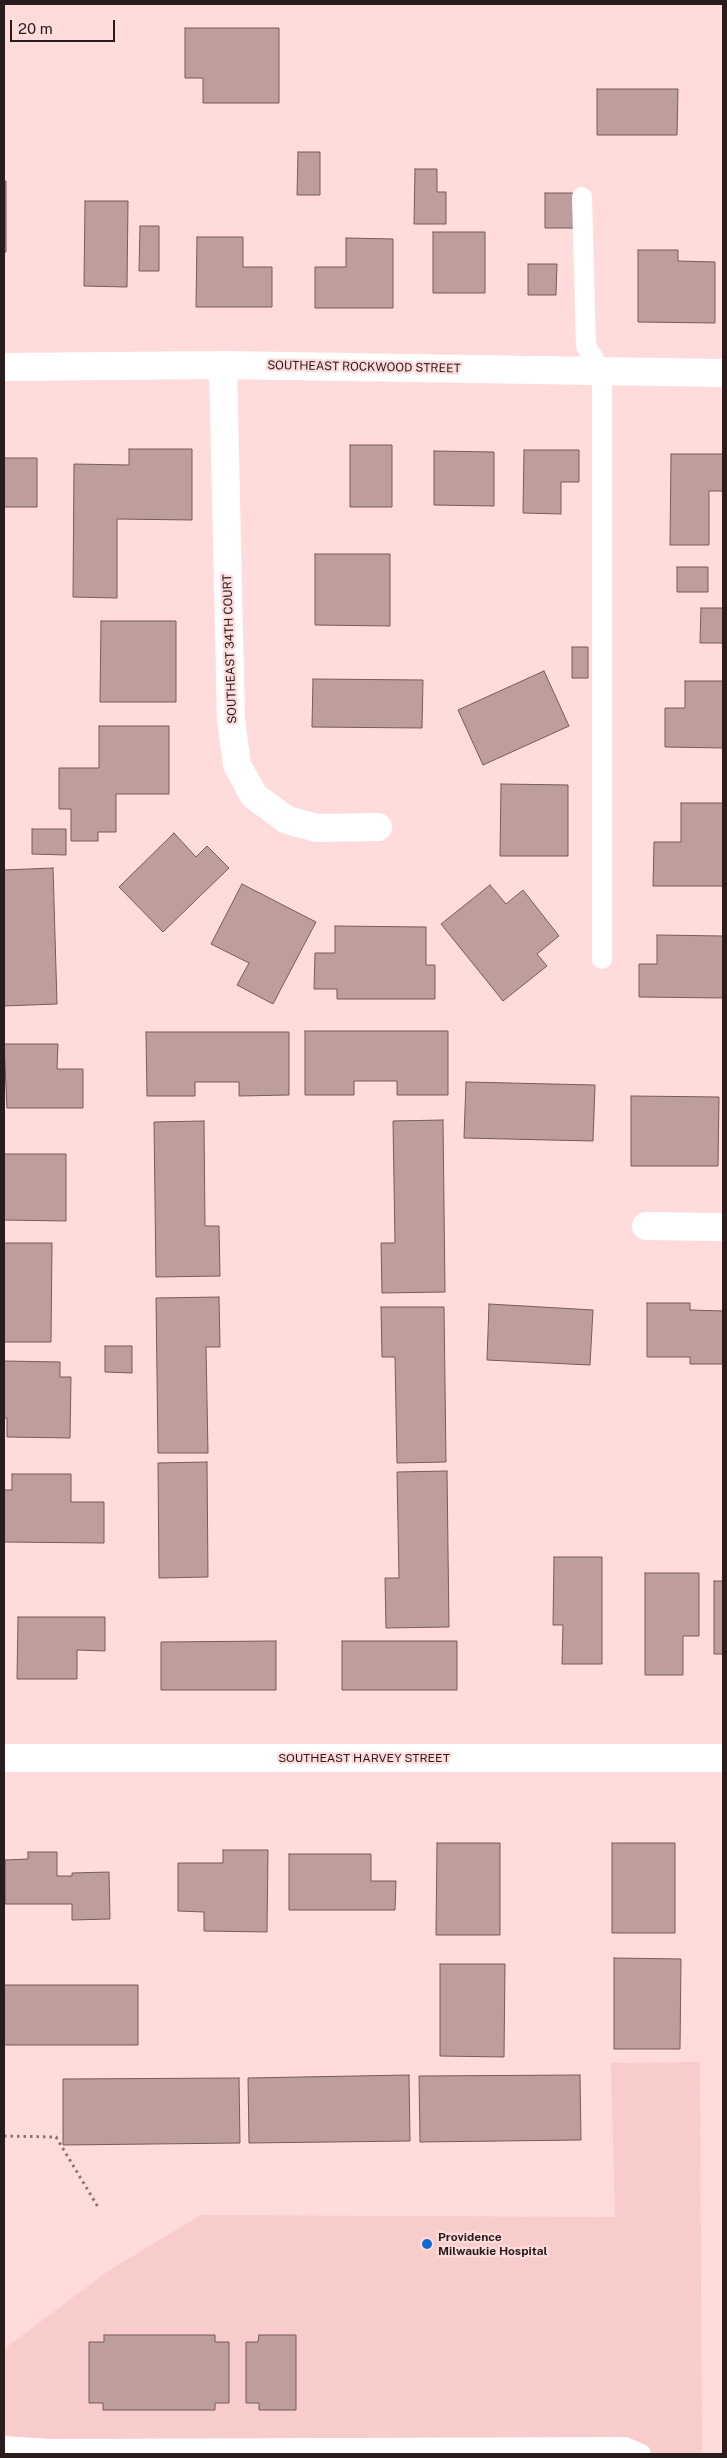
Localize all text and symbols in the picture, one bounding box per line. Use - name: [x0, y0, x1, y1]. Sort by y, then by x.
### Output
- scale bar: [12, 10, 118, 42]
- text: 20 m: [18, 20, 53, 37]
- street label: SOUTHEAST ROCKWOOD STREET: [267, 358, 461, 376]
- street label: SOUTHEAST 34TH COURT: [220, 574, 240, 724]
- street label: SOUTHEAST HARVEY STREET: [278, 1751, 450, 1765]
- place label: Providence Milwaukie Hospital: [438, 2230, 547, 2258]
- marker: Providence Milwaukie Hospital: [420, 2237, 434, 2251]

